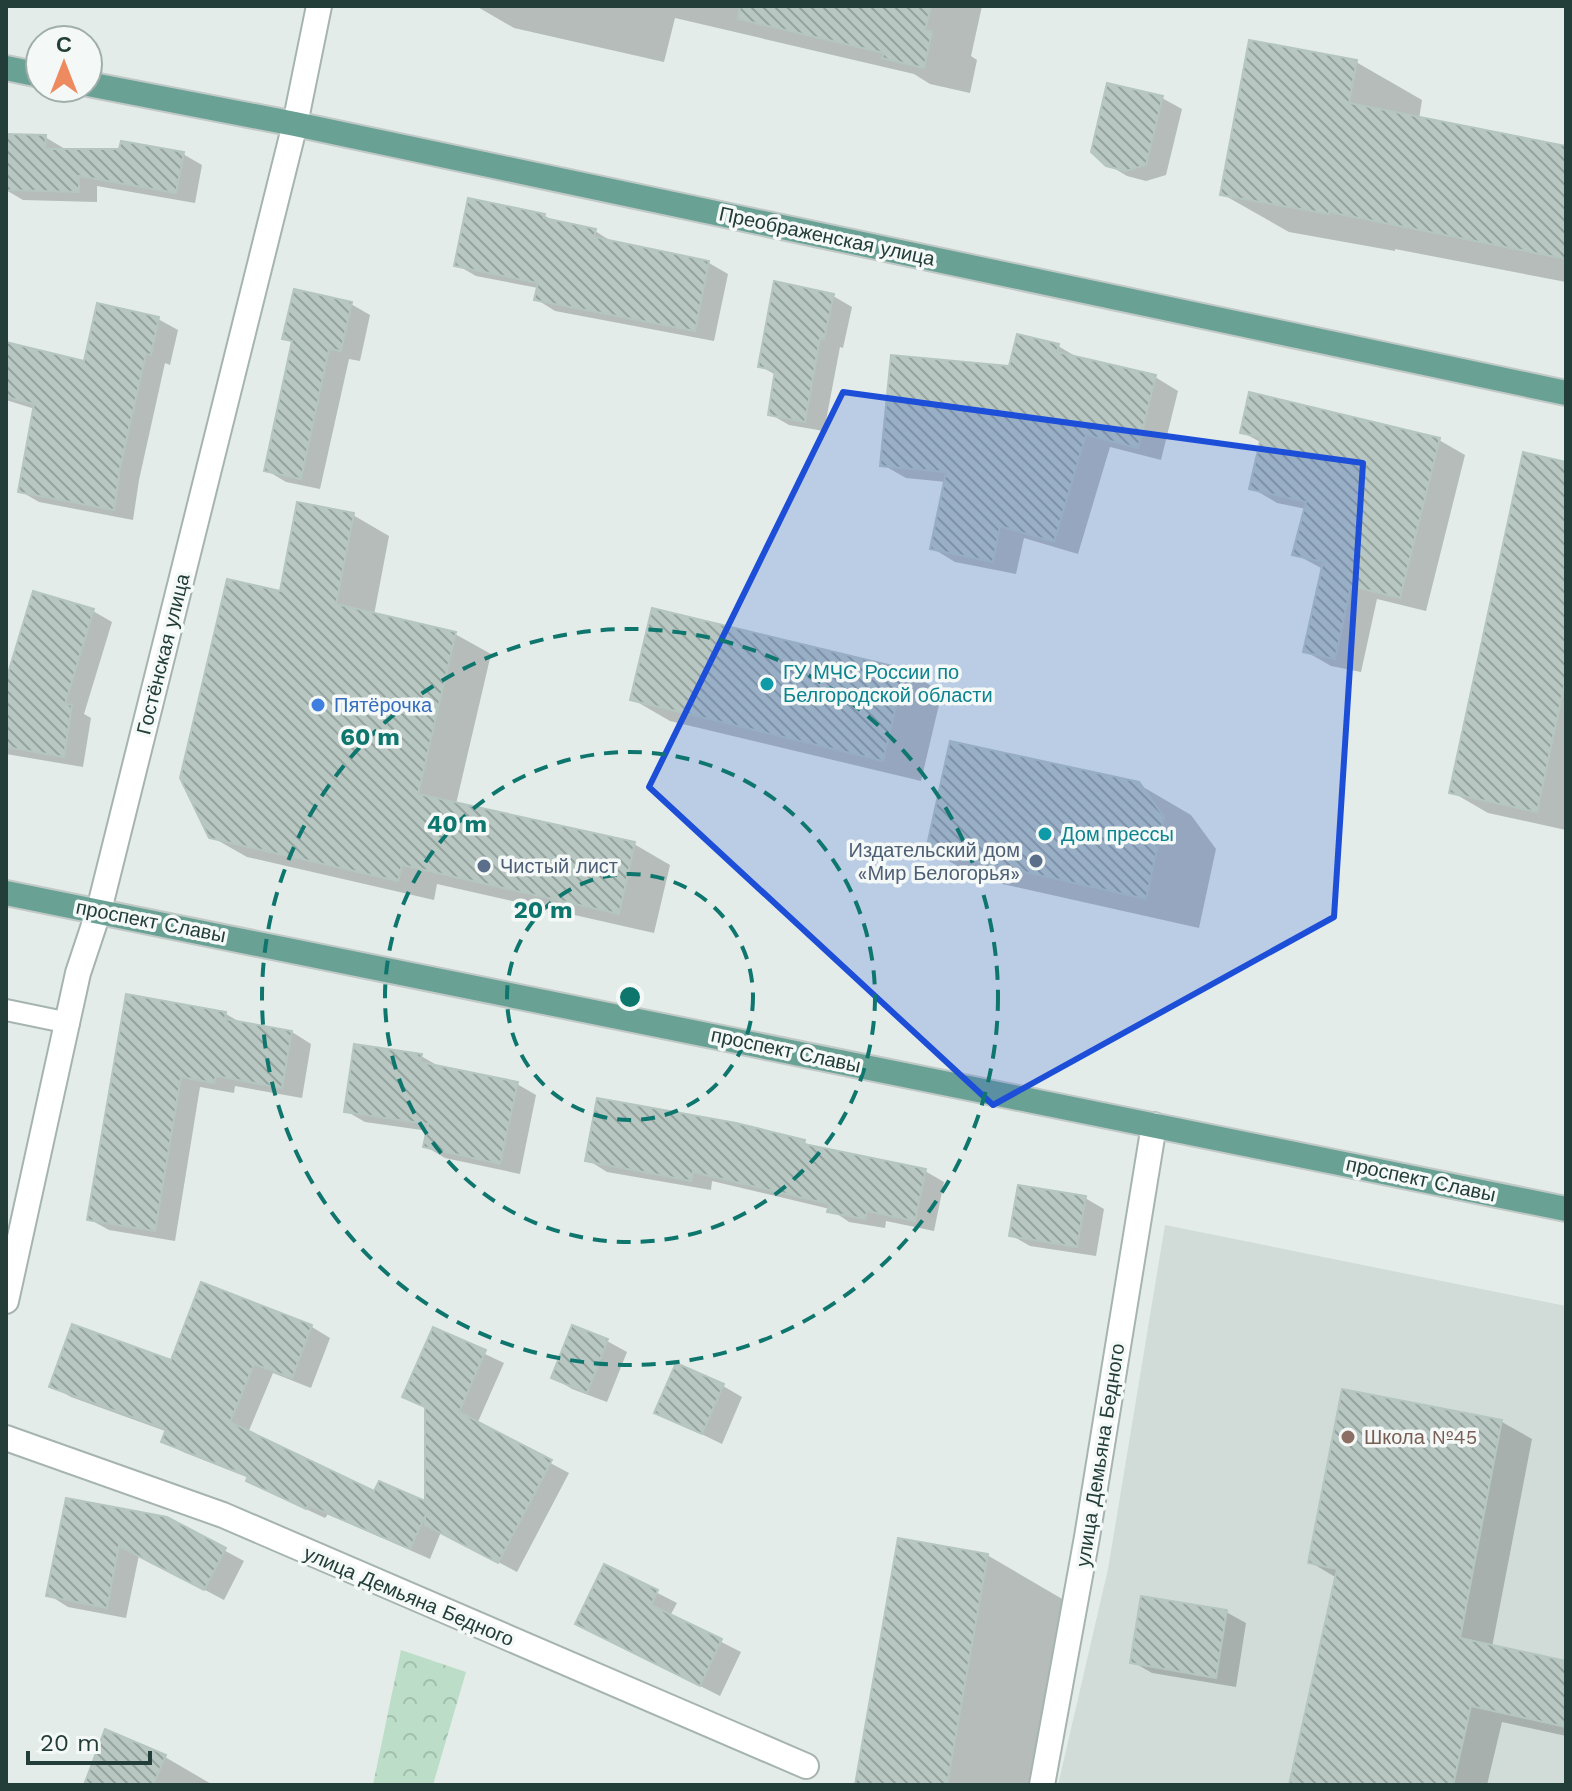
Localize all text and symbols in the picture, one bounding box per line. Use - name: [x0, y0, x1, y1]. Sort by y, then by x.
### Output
- north arrow: [24, 24, 104, 104]
- text: С: [56, 32, 72, 57]
- street label: Преображенская улица: [717, 201, 938, 271]
- street label: Гостёнская улица: [131, 570, 195, 737]
- place label: ГУ МЧС России по Белгородской области: [783, 660, 993, 707]
- marker: ГУ МЧС России по Белгородской области: [758, 675, 776, 693]
- place label: Пятёрочка: [334, 693, 433, 717]
- marker: Пятёрочка: [309, 696, 327, 714]
- text: 60 m: [340, 723, 400, 751]
- text: 40 m: [427, 810, 487, 838]
- place label: Дом прессы: [1061, 822, 1174, 846]
- marker: Дом прессы: [1036, 825, 1054, 843]
- place label: Издательский дом «Мир Белогорья»: [849, 838, 1020, 885]
- marker: Издательский дом «Мир Белогорья»: [1027, 852, 1045, 870]
- place label: Чистый лист: [500, 854, 618, 878]
- marker: Чистый лист: [475, 857, 493, 875]
- street label: проспект Славы: [74, 895, 228, 947]
- text: 20 m: [513, 896, 573, 924]
- centre of rings: [616, 983, 644, 1011]
- street label: проспект Славы: [709, 1022, 863, 1078]
- street label: проспект Славы: [1344, 1151, 1498, 1207]
- street label: улица Демьяна Бедного: [1070, 1341, 1130, 1569]
- place label: Школа №45: [1364, 1425, 1477, 1449]
- marker: Школа №45: [1339, 1428, 1357, 1446]
- street label: улица Демьяна Бедного: [300, 1541, 518, 1651]
- scale bar: [28, 1715, 150, 1765]
- text: 20 m: [40, 1729, 100, 1757]

